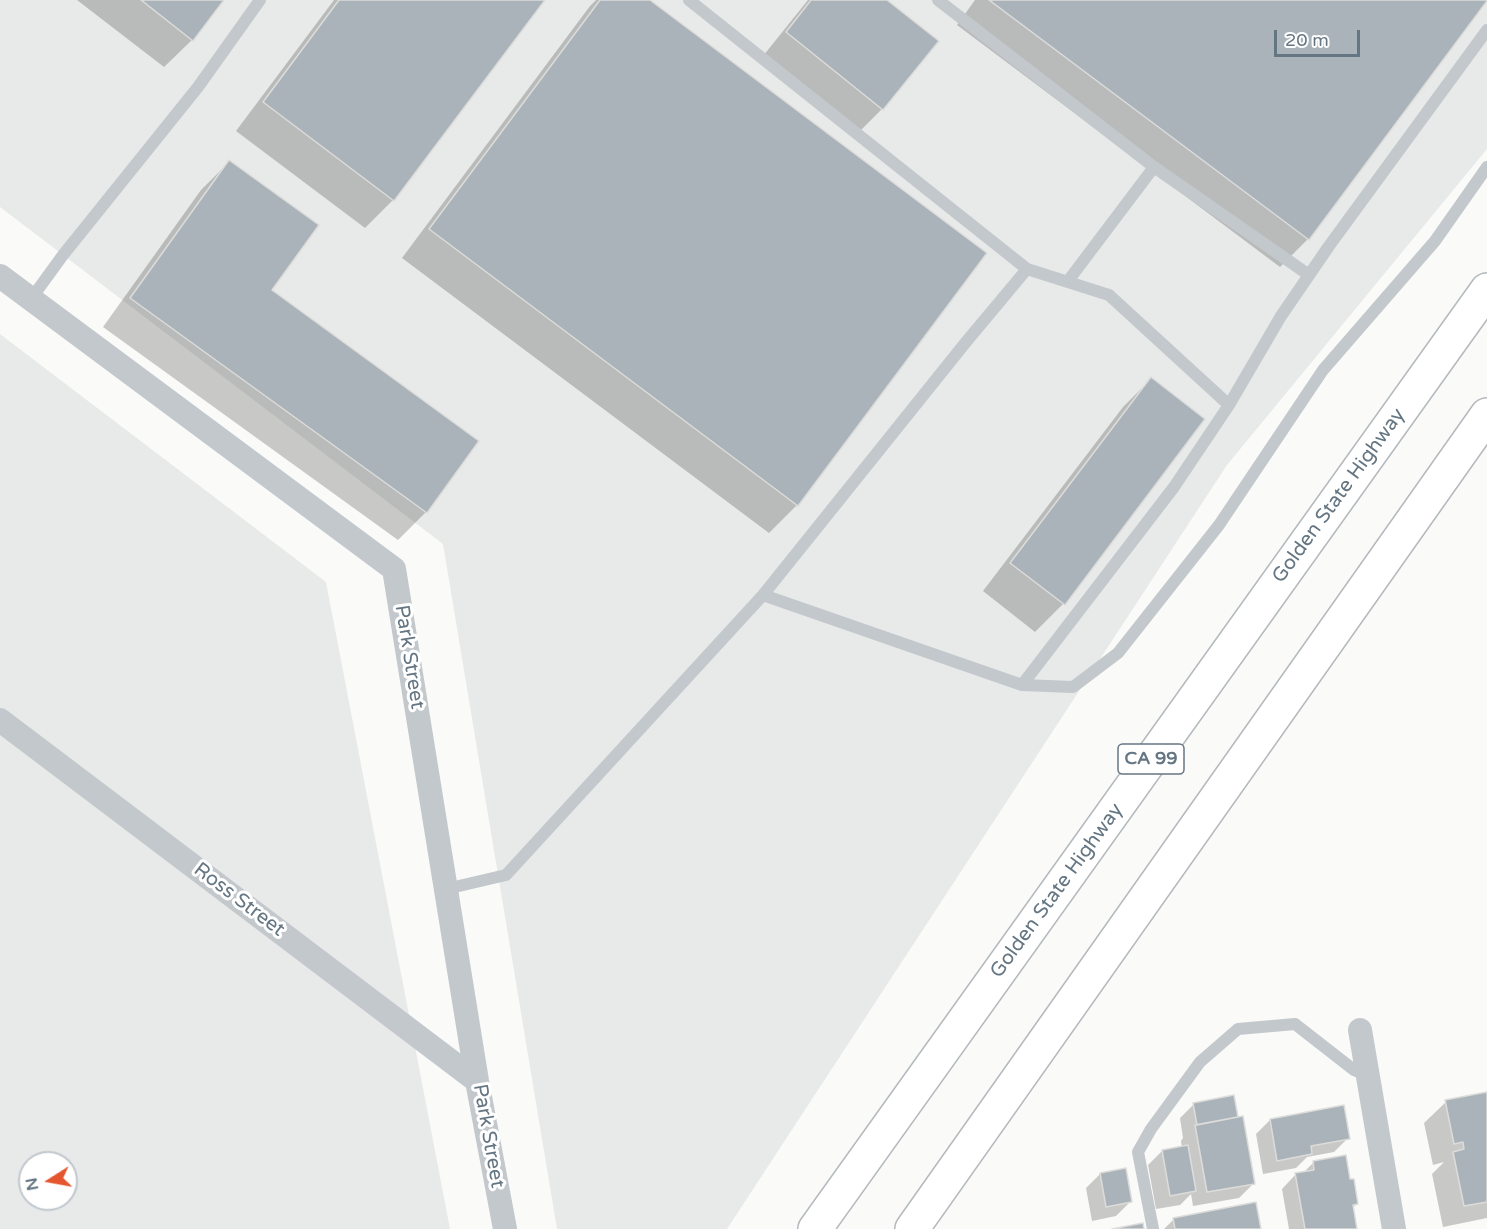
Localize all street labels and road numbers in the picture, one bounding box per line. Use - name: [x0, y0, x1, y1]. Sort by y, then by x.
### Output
- street label: Golden State Highway: [1268, 404, 1410, 588]
- street label: Park Street: [389, 603, 429, 711]
- road number: CA 99: [1118, 744, 1184, 774]
- street label: Golden State Highway: [986, 799, 1128, 983]
- street label: Ross Street: [189, 858, 289, 942]
- street label: Park Street: [467, 1082, 509, 1190]

